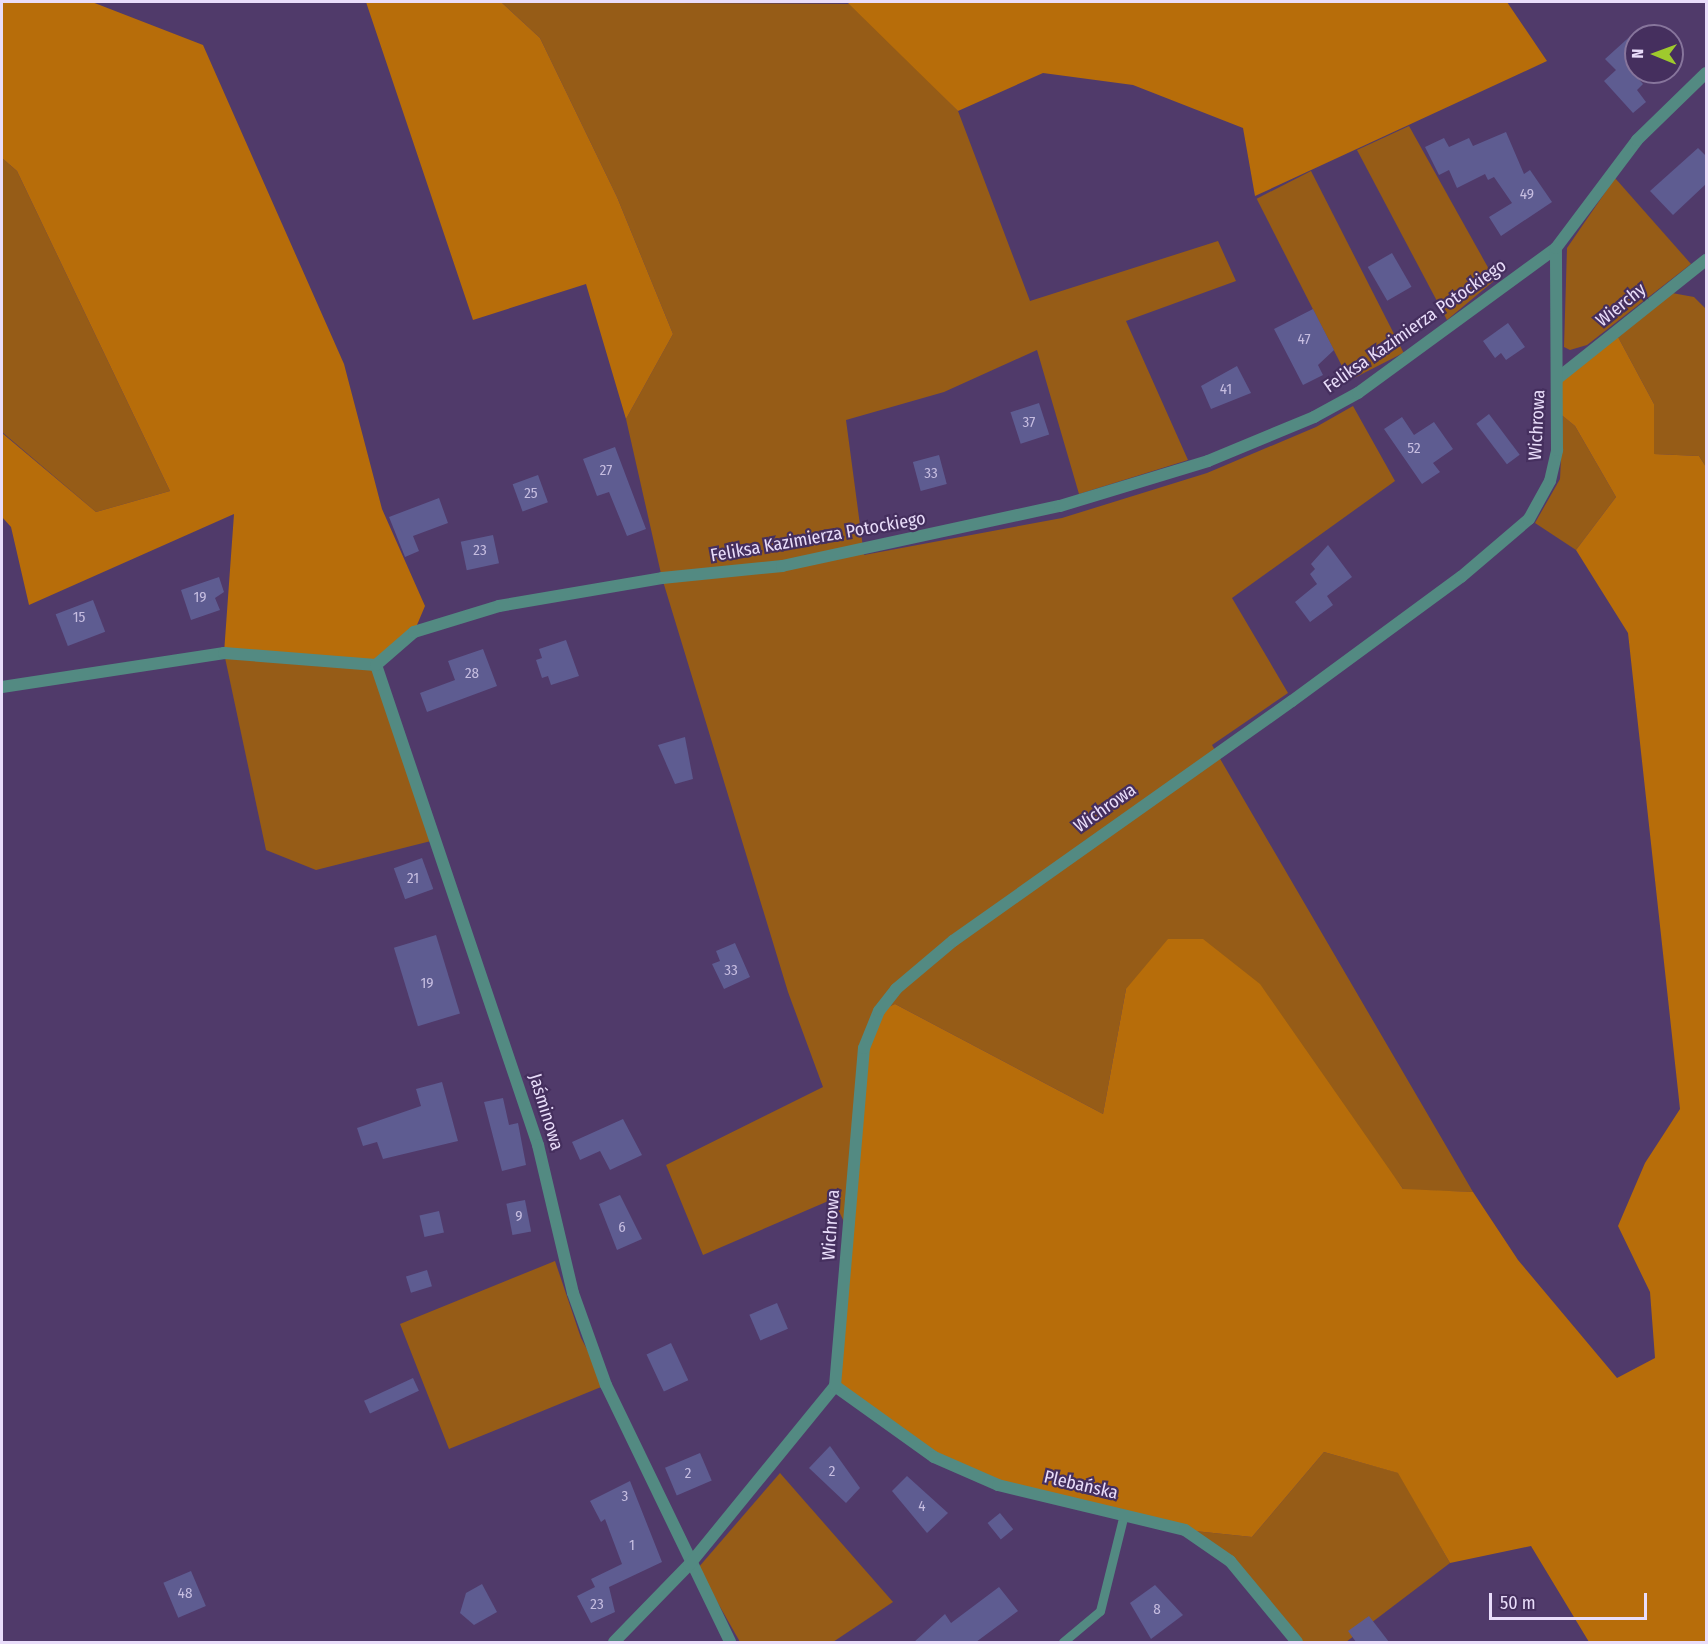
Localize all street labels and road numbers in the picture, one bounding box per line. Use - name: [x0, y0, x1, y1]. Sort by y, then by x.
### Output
- street label: Feliksa Kazimierza Potockiego: [1319, 255, 1511, 397]
- street label: Wierchy: [1592, 278, 1650, 332]
- street label: Wichrowa: [1524, 389, 1550, 461]
- street label: Feliksa Kazimierza Potockiego: [709, 507, 927, 567]
- street label: Wichrowa: [1070, 779, 1140, 837]
- street label: Jaśminowa: [524, 1071, 568, 1153]
- street label: Wichrowa: [818, 1189, 844, 1261]
- street label: Plebańska: [1042, 1466, 1120, 1504]

